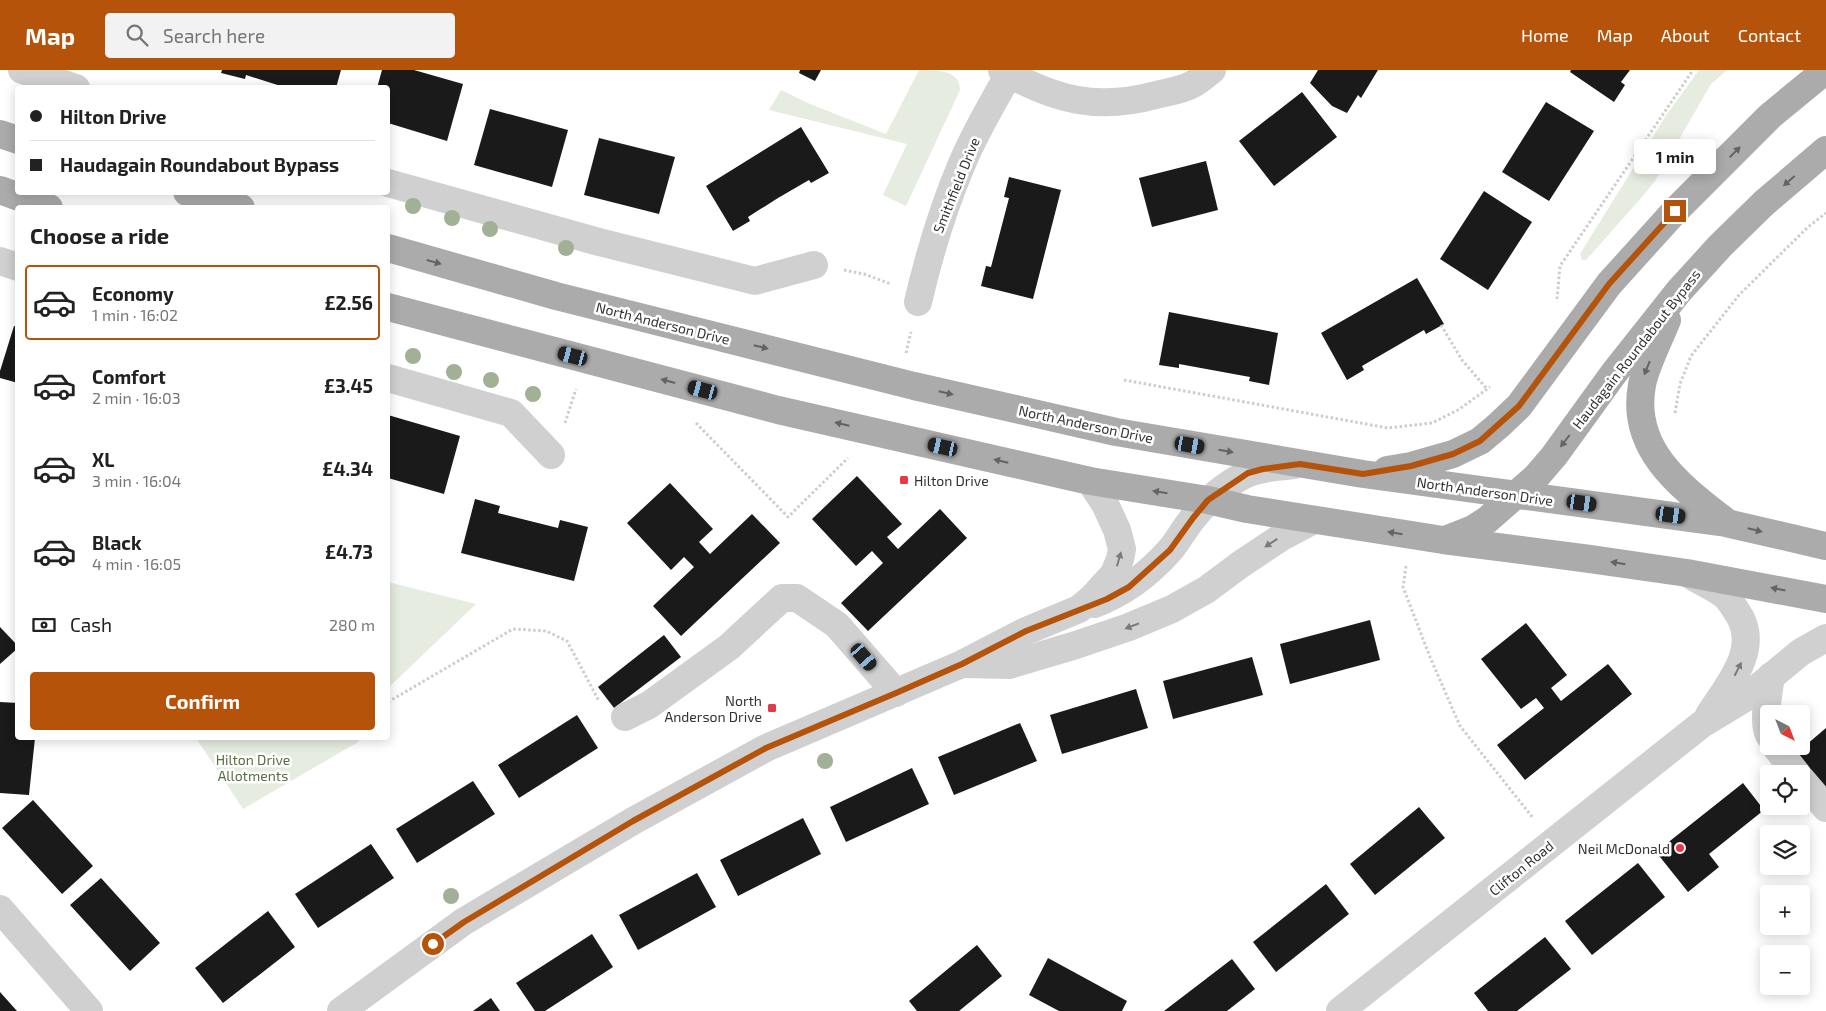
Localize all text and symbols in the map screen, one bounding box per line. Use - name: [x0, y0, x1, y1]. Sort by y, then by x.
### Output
- search box: [105, 13, 455, 58]
- text: Map: [25, 21, 75, 50]
- icon: search: [123, 21, 151, 49]
- text: Search here: [163, 24, 265, 47]
- text: Home: [1521, 24, 1569, 46]
- text: Map: [1597, 24, 1633, 46]
- text: About: [1661, 24, 1710, 46]
- text: Contact: [1738, 24, 1801, 46]
- text: Hilton Drive: [60, 105, 167, 128]
- street label: Smithfield Drive: [929, 135, 983, 235]
- callout: 1 min: [1634, 138, 1716, 174]
- one-way arrow: [1729, 146, 1741, 158]
- text: 1 min: [1656, 147, 1694, 166]
- text: Haudagain Roundabout Bypass: [60, 153, 339, 176]
- one-way arrow: [1782, 176, 1795, 187]
- route end: [1664, 200, 1686, 222]
- text: Choose a ride: [30, 222, 169, 248]
- one-way arrow: [427, 258, 442, 266]
- street label: Haudagain Roundabout Bypass: [1568, 266, 1704, 432]
- icon: car: [32, 280, 77, 325]
- text: Economy: [92, 282, 174, 305]
- text: £2.56: [324, 291, 373, 314]
- street label: North Anderson Drive: [594, 298, 732, 348]
- text: 1 min · 16:02: [92, 305, 178, 324]
- one-way arrow: [753, 343, 768, 351]
- car: [556, 345, 589, 367]
- one-way arrow: [1643, 361, 1651, 376]
- icon: car: [32, 363, 77, 408]
- text: Comfort: [92, 365, 166, 388]
- text: £3.45: [324, 374, 373, 397]
- one-way arrow: [660, 377, 675, 385]
- car: [686, 379, 719, 401]
- text: 2 min · 16:03: [92, 388, 181, 407]
- one-way arrow: [939, 389, 954, 397]
- street label: North Anderson Drive: [1017, 401, 1155, 447]
- one-way arrow: [835, 420, 850, 428]
- one-way arrow: [1560, 434, 1570, 448]
- car: [1173, 435, 1206, 455]
- car: [926, 436, 959, 458]
- icon: car: [32, 446, 77, 491]
- one-way arrow: [1218, 447, 1234, 455]
- text: XL: [92, 448, 114, 471]
- text: £4.34: [322, 457, 373, 480]
- one-way arrow: [993, 457, 1008, 465]
- text: 3 min · 16:04: [92, 471, 181, 490]
- place label: Hilton Drive: [914, 472, 989, 489]
- street label: North Anderson Drive: [1416, 473, 1554, 509]
- marker: Hilton Drive: [898, 474, 910, 486]
- one-way arrow: [1152, 488, 1168, 496]
- car: [1566, 493, 1597, 513]
- car: [1655, 505, 1686, 525]
- one-way arrow: [1748, 526, 1763, 534]
- one-way arrow: [1387, 528, 1403, 536]
- icon: car: [32, 529, 77, 574]
- text: Black: [92, 531, 142, 554]
- one-way arrow: [1265, 538, 1278, 548]
- text: £4.73: [325, 540, 373, 563]
- one-way arrow: [1116, 551, 1124, 566]
- text: 4 min · 16:05: [92, 554, 181, 573]
- one-way arrow: [1610, 558, 1626, 566]
- one-way arrow: [1771, 585, 1786, 593]
- icon: cash: [30, 611, 58, 639]
- text: Cash: [70, 613, 112, 636]
- text: 280 m: [329, 615, 375, 634]
- one-way arrow: [1125, 622, 1139, 630]
- car: [848, 641, 879, 673]
- one-way arrow: [1734, 661, 1742, 676]
- button: Confirm: [30, 672, 375, 730]
- place label: North Anderson Drive: [664, 692, 762, 725]
- marker: North Anderson Drive: [766, 702, 778, 714]
- north arrow: [1760, 705, 1810, 755]
- map controls: [1760, 705, 1810, 995]
- park label: Hilton Drive Allotments: [216, 751, 290, 784]
- button: locate: [1760, 765, 1810, 815]
- button: layers: [1760, 825, 1810, 875]
- street label: Clifton Road: [1485, 837, 1557, 899]
- place label: Neil McDonald: [1578, 840, 1670, 857]
- marker: Neil McDonald: [1674, 842, 1686, 854]
- button: +: [1760, 885, 1810, 935]
- route start: [422, 933, 444, 955]
- button: −: [1760, 945, 1810, 995]

